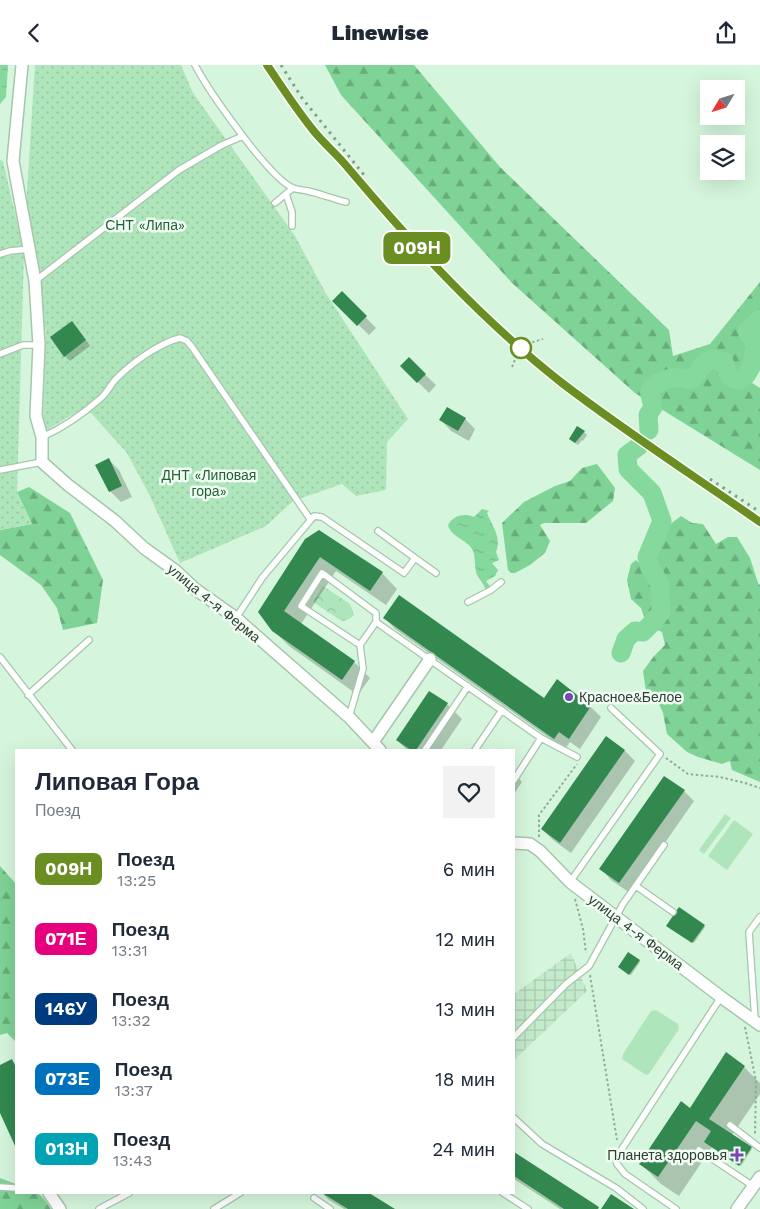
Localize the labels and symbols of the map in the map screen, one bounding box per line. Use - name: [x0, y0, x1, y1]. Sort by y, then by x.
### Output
- north arrow: [700, 80, 745, 125]
- park label: СНТ «Липа»: [105, 217, 185, 233]
- line badge: 009Н: [382, 232, 452, 264]
- unlabelled marker: [510, 337, 532, 359]
- park label: ДНТ «Липовая гора»: [162, 467, 256, 499]
- street label: улица 4-я Ферма: [164, 561, 264, 646]
- place label: Красное&Белое: [579, 689, 682, 705]
- marker: Красное&Белое: [563, 691, 575, 703]
- street label: улица 4-я Ферма: [585, 891, 687, 973]
- place label: Планета здоровья: [607, 1147, 727, 1163]
- marker: Планета здоровья: [731, 1149, 743, 1161]

